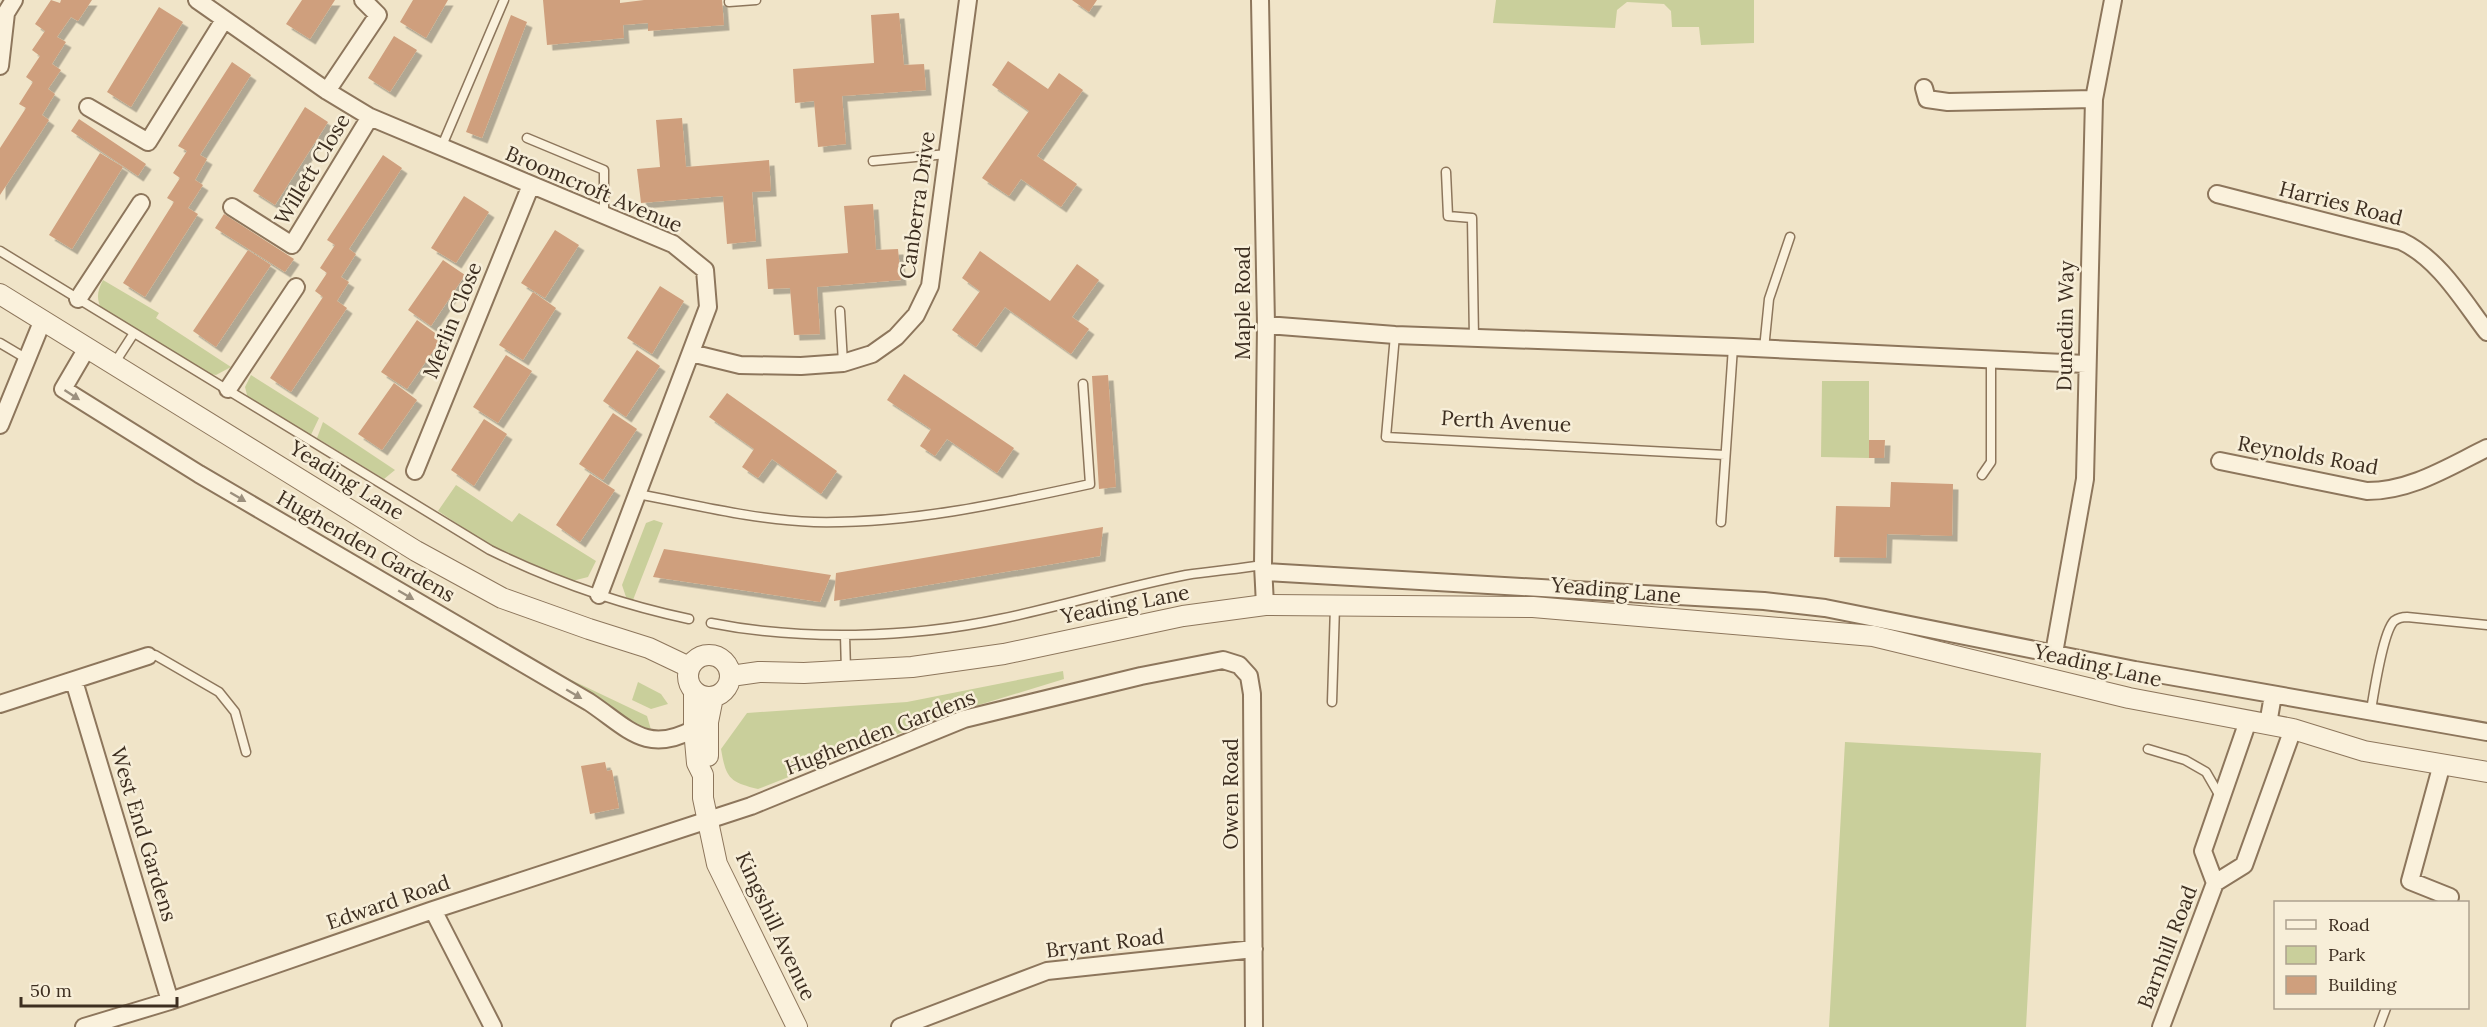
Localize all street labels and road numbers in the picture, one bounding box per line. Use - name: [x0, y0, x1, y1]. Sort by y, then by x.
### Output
- street label: Willett Close: [268, 109, 356, 229]
- street label: Canberra Drive: [893, 129, 941, 281]
- street label: Broomcroft Avenue: [501, 139, 687, 239]
- street label: Harries Road: [2276, 175, 2406, 231]
- street label: Maple Road: [1229, 246, 1256, 360]
- street label: Merlin Close: [416, 258, 488, 382]
- street label: Dunedin Way: [2050, 260, 2080, 392]
- street label: Perth Avenue: [1440, 404, 1572, 438]
- street label: Reynolds Road: [2235, 429, 2381, 481]
- street label: Yeading Lane: [284, 433, 409, 526]
- street label: Hughenden Gardens: [272, 484, 460, 608]
- street label: Yeading Lane: [1549, 571, 1682, 609]
- street label: Yeading Lane: [1057, 578, 1192, 630]
- street label: Yeading Lane: [2030, 637, 2165, 693]
- street label: Hughenden Gardens: [781, 683, 979, 781]
- street label: Owen Road: [1217, 738, 1244, 850]
- street label: West End Gardens: [105, 744, 183, 924]
- street label: Kingshill Avenue: [730, 847, 822, 1005]
- street label: Edward Road: [323, 868, 453, 936]
- street label: Barnhill Road: [2131, 882, 2203, 1012]
- street label: Bryant Road: [1044, 922, 1166, 964]

